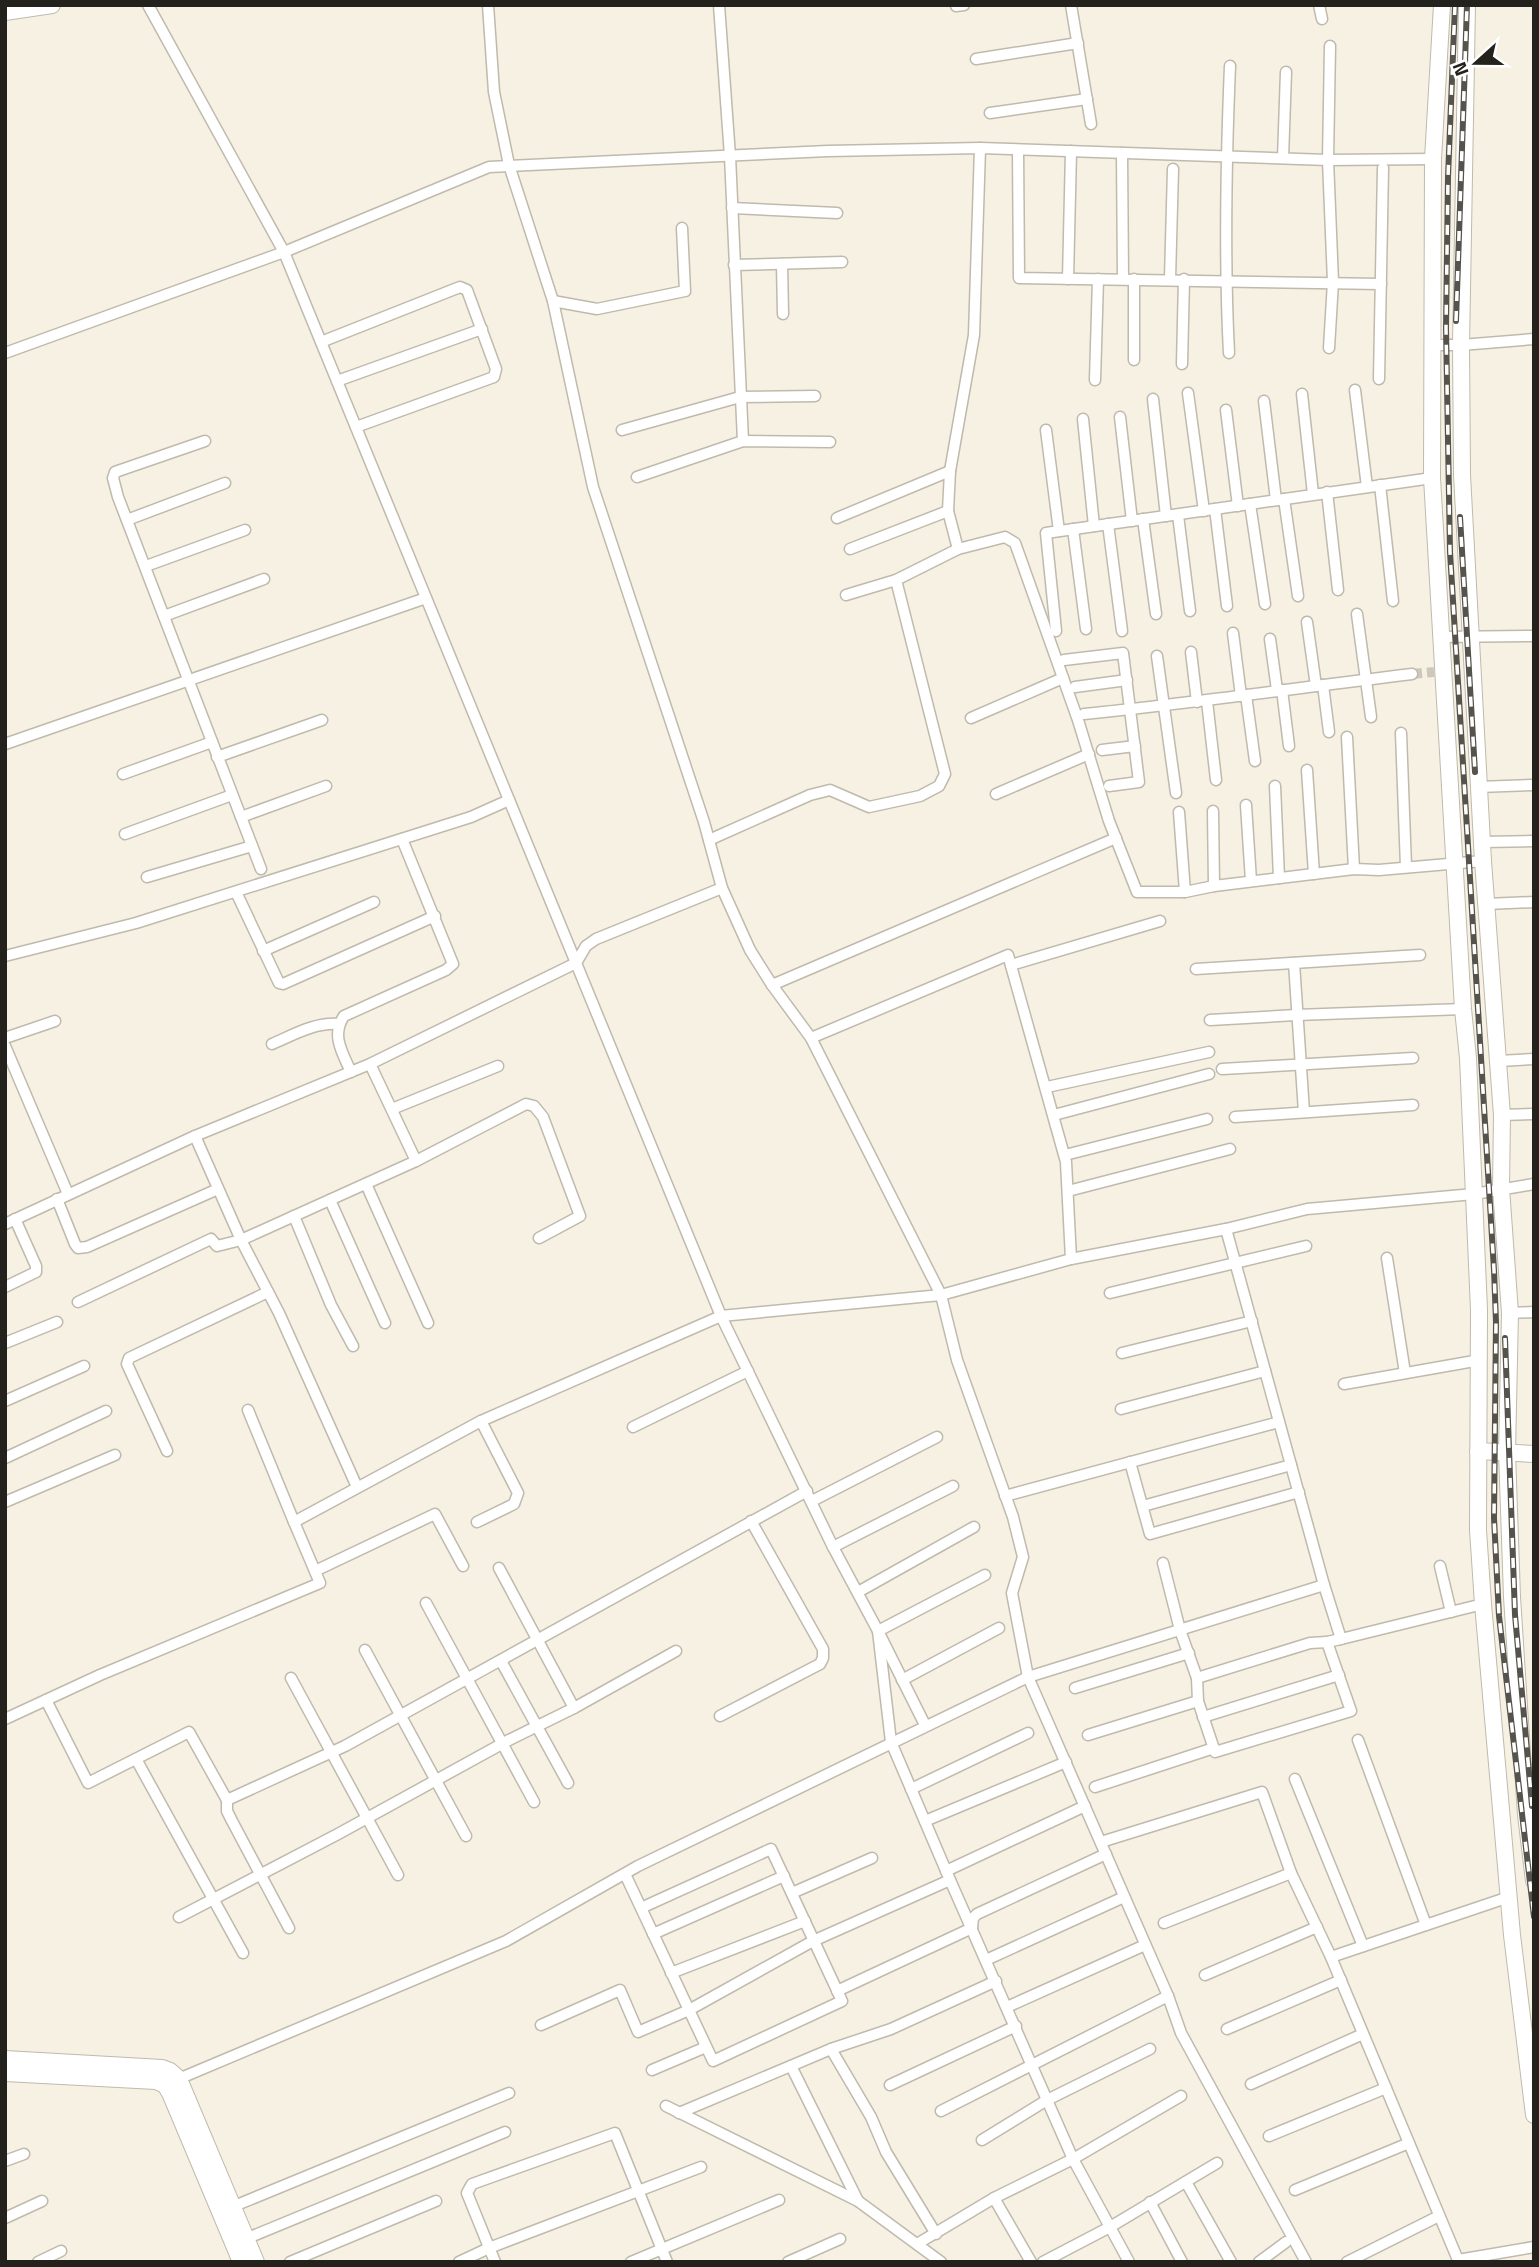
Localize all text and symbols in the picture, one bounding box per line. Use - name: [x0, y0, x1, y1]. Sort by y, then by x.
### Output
- north arrow: [1441, 28, 1511, 98]
- text: N: [1444, 58, 1476, 81]

